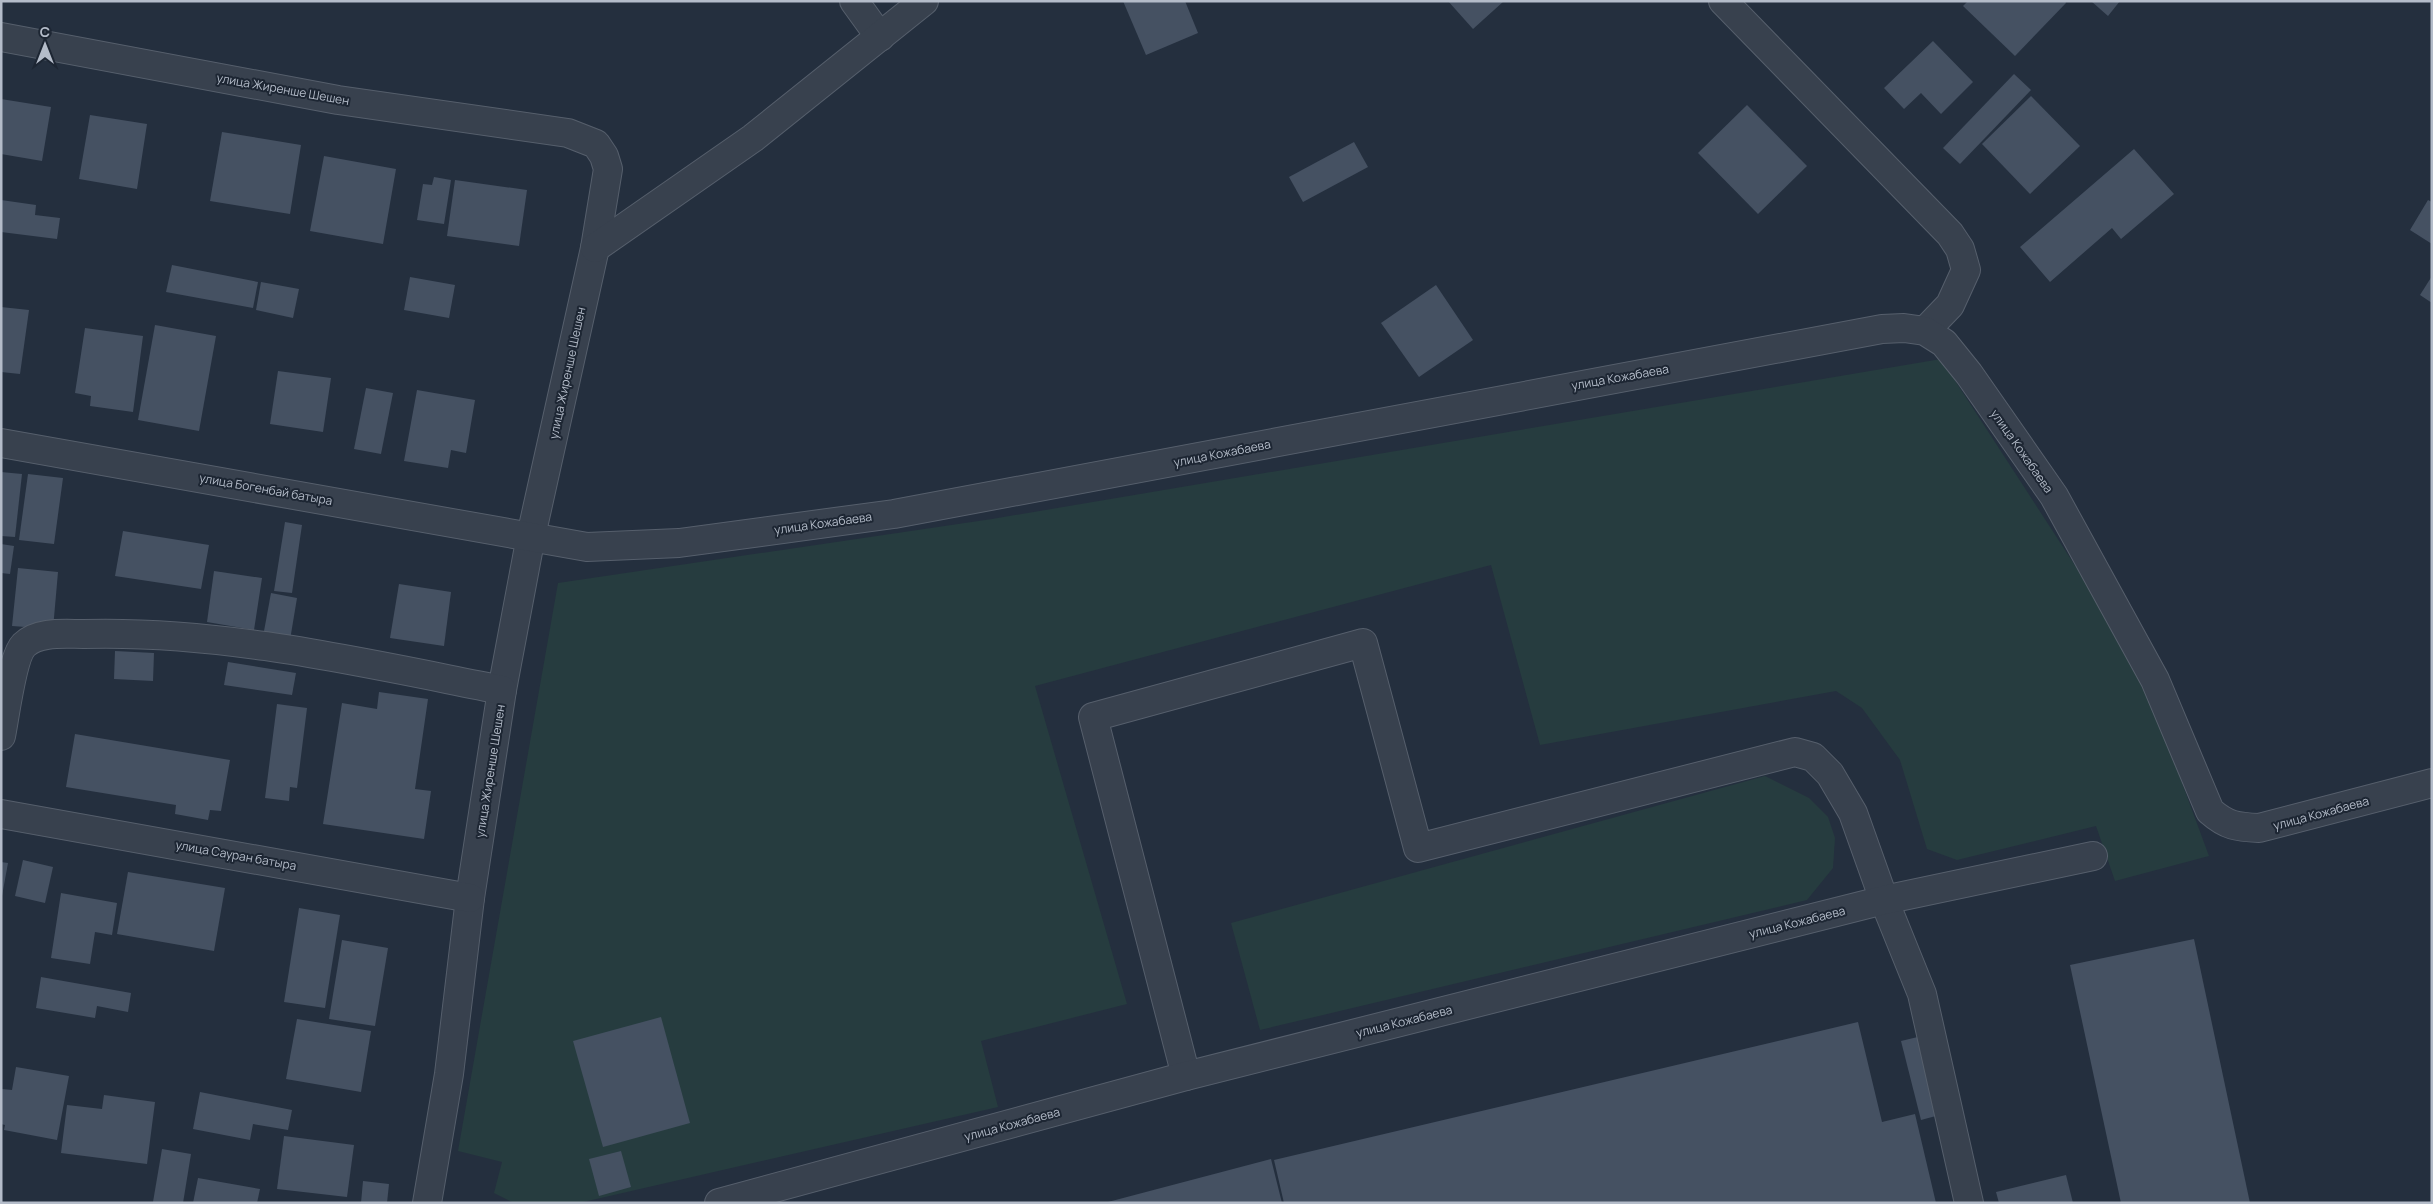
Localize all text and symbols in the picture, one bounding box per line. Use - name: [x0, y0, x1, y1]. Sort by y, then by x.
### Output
- north arrow: [20, 20, 70, 70]
- text: С: [40, 22, 50, 41]
- street label: улица Жиренше Шешен: [215, 69, 351, 109]
- street label: улица Жиренше Шешен: [545, 305, 589, 441]
- street label: улица Кожабаева: [1570, 360, 1670, 394]
- street label: улица Кожабаева: [1987, 406, 2057, 496]
- street label: улица Кожабаева: [1172, 435, 1272, 471]
- street label: улица Богенбай батыра: [198, 469, 334, 509]
- street label: улица Кожабаева: [773, 508, 873, 538]
- street label: улица Жиренше Шешен: [471, 703, 509, 839]
- street label: улица Кожабаева: [2271, 792, 2371, 834]
- street label: улица Сауран батыра: [174, 836, 298, 874]
- street label: улица Кожабаева: [1747, 902, 1847, 942]
- street label: улица Кожабаева: [1354, 1001, 1454, 1041]
- street label: улица Кожабаева: [962, 1103, 1062, 1145]

